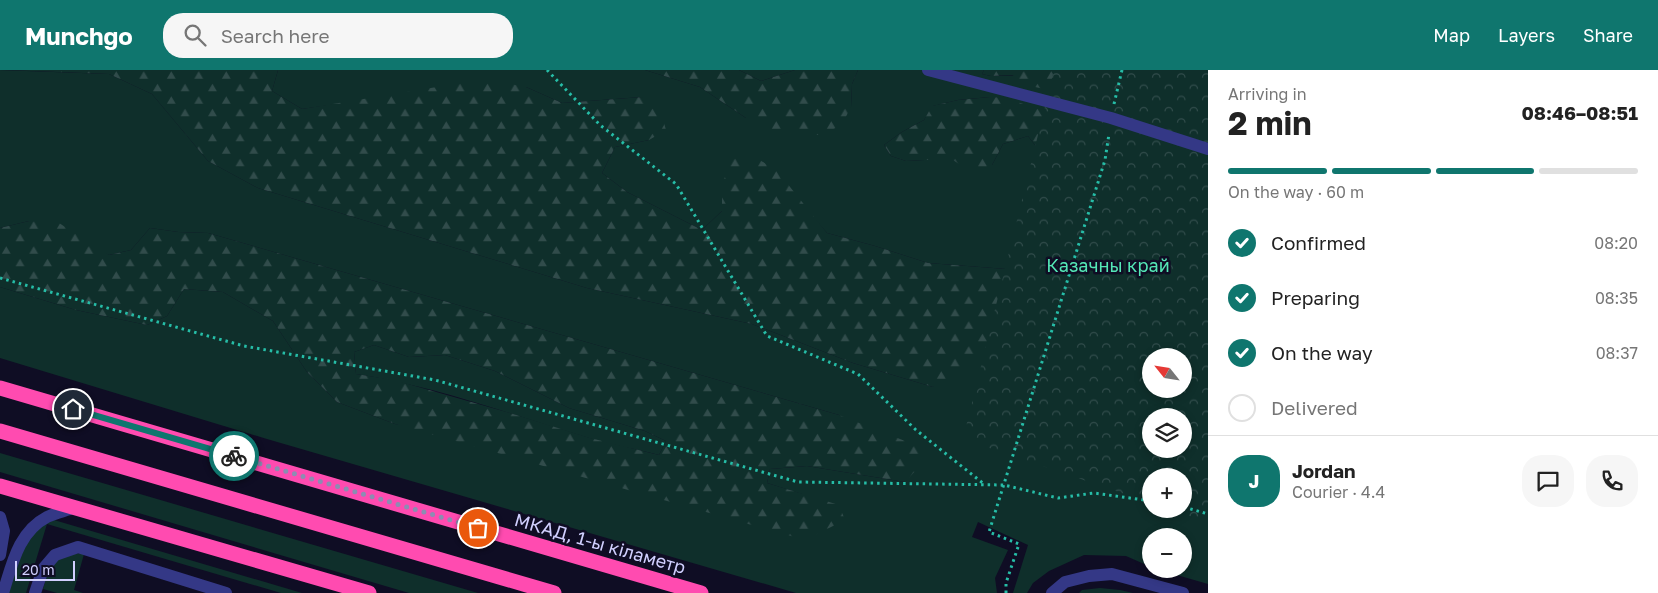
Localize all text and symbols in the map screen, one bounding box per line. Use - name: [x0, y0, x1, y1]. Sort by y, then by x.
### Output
- search box: [163, 13, 513, 58]
- text: Munchgo: [25, 21, 133, 50]
- icon: search: [181, 21, 209, 49]
- text: Search here: [221, 24, 330, 47]
- text: Map: [1433, 24, 1470, 46]
- text: Layers: [1498, 24, 1555, 46]
- text: Share: [1583, 24, 1633, 46]
- text: Arriving in: [1228, 84, 1307, 104]
- text: 08:46–08:51: [1521, 101, 1638, 124]
- text: 2 min: [1228, 104, 1312, 142]
- text: On the way · 60 m: [1228, 182, 1364, 202]
- icon: check: [1228, 229, 1256, 257]
- text: Confirmed: [1271, 231, 1366, 254]
- text: 08:20: [1594, 233, 1638, 253]
- park label: Казачны край: [1046, 254, 1170, 276]
- icon: check: [1228, 284, 1256, 312]
- text: Preparing: [1271, 286, 1360, 309]
- text: 08:35: [1595, 288, 1638, 308]
- icon: check: [1228, 339, 1256, 367]
- text: On the way: [1271, 341, 1373, 364]
- text: 08:37: [1596, 343, 1638, 363]
- north arrow: [1142, 348, 1192, 398]
- map controls: [1142, 348, 1192, 578]
- pin: [52, 388, 94, 430]
- icon: home: [59, 395, 87, 423]
- text: Delivered: [1271, 396, 1358, 419]
- button: layers: [1142, 408, 1192, 458]
- courier: [209, 431, 259, 481]
- icon: bike: [220, 442, 248, 470]
- button: chat: [1522, 455, 1574, 507]
- button: phone: [1586, 455, 1638, 507]
- text: Jordan: [1292, 459, 1356, 482]
- button: +: [1142, 468, 1192, 518]
- text: J: [1249, 469, 1259, 492]
- text: Courier · 4.4: [1292, 482, 1385, 502]
- pin: [457, 507, 499, 549]
- street label: МКАД, 1-ы кіламетр: [512, 508, 688, 578]
- icon: bag: [464, 514, 492, 542]
- button: −: [1142, 528, 1192, 578]
- scale bar: [15, 558, 75, 581]
- text: 20 m: [22, 561, 55, 578]

